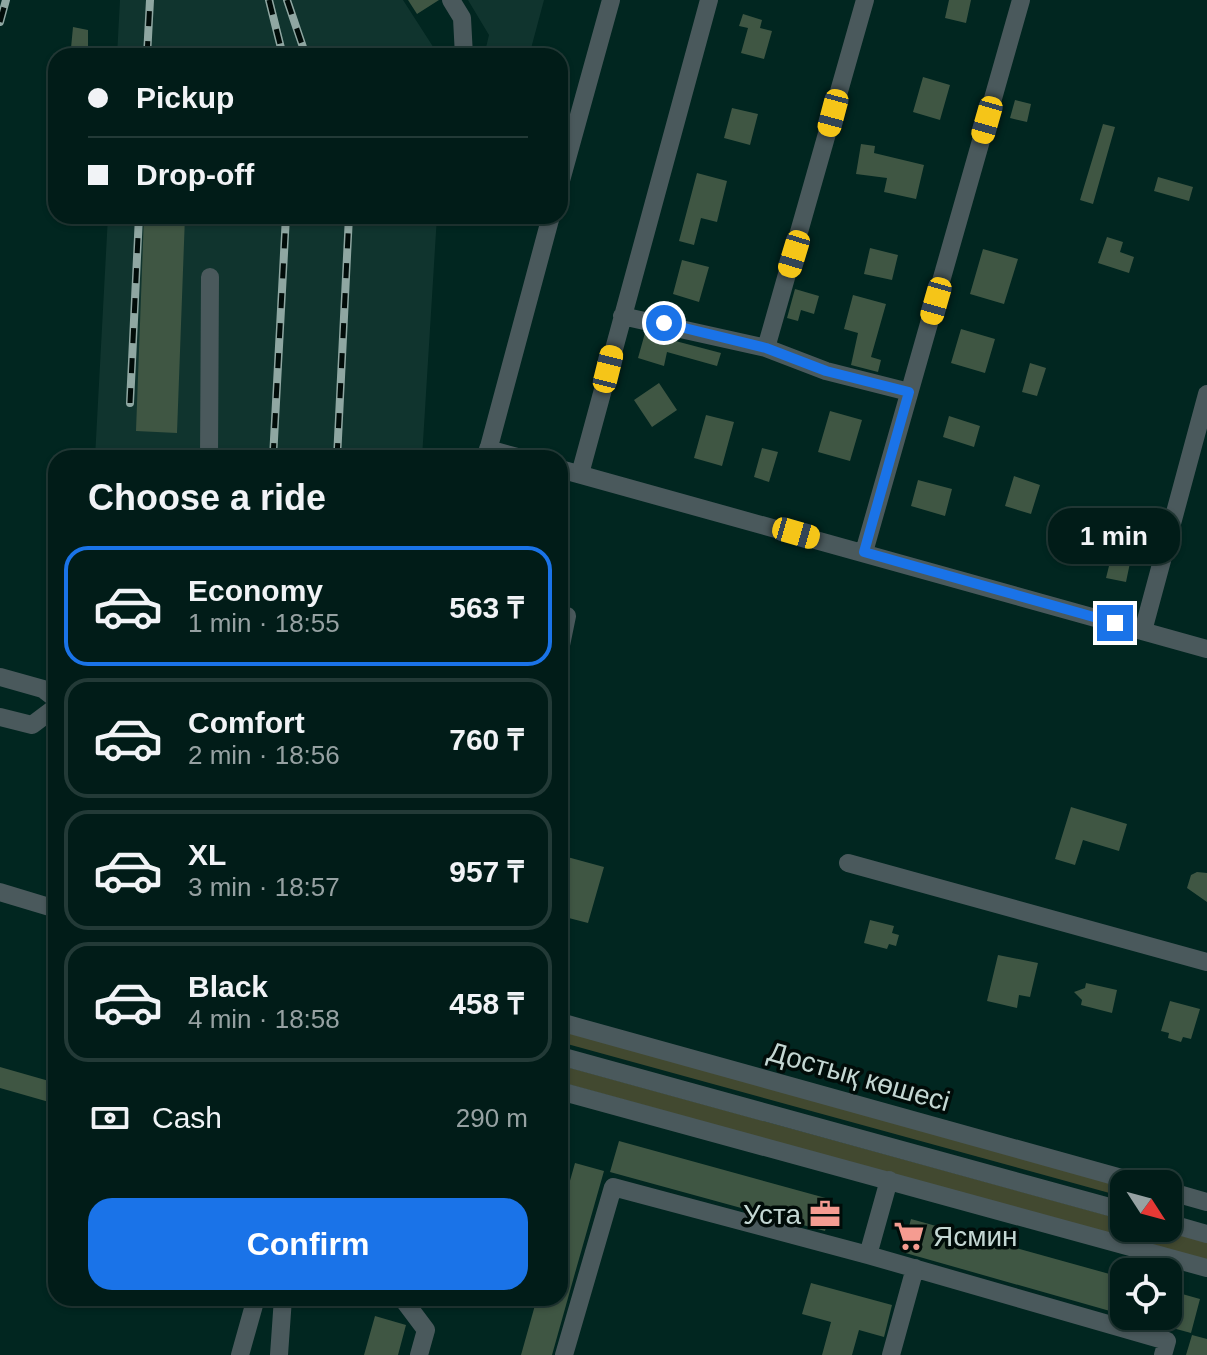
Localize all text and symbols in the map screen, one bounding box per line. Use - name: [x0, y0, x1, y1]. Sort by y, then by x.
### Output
- text: Pickup: [136, 81, 234, 114]
- car: [815, 87, 851, 139]
- car: [969, 94, 1005, 146]
- text: Drop-off: [136, 158, 254, 191]
- car: [776, 228, 812, 280]
- car: [918, 275, 954, 327]
- route start: [646, 305, 682, 341]
- car: [591, 343, 625, 395]
- text: Choose a ride: [88, 477, 326, 518]
- callout: 1 min: [1049, 507, 1181, 563]
- car: [770, 515, 822, 551]
- text: 1 min: [1080, 521, 1148, 551]
- icon: car: [92, 570, 164, 642]
- text: Economy: [188, 574, 323, 607]
- text: 563 ₸: [449, 591, 524, 624]
- route end: [1097, 605, 1133, 641]
- text: 1 min · 18:55: [188, 608, 340, 638]
- icon: car: [92, 702, 164, 774]
- text: Comfort: [188, 706, 305, 739]
- text: 760 ₸: [449, 723, 524, 756]
- text: 2 min · 18:56: [188, 740, 340, 770]
- icon: car: [92, 834, 164, 906]
- text: XL: [188, 838, 226, 871]
- text: 957 ₸: [449, 855, 524, 888]
- text: 3 min · 18:57: [188, 872, 340, 902]
- icon: car: [92, 966, 164, 1038]
- text: Black: [188, 970, 268, 1003]
- text: 458 ₸: [449, 987, 524, 1020]
- text: 4 min · 18:58: [188, 1004, 340, 1034]
- street label: Достық көшесі: [764, 1036, 953, 1117]
- icon: cash: [88, 1096, 132, 1140]
- text: Cash: [152, 1101, 222, 1134]
- text: 290 m: [456, 1103, 528, 1133]
- north arrow: [1110, 1170, 1182, 1242]
- map controls: [1110, 1170, 1182, 1330]
- office icon: Уста: [808, 1197, 842, 1231]
- button: Confirm: [88, 1198, 528, 1290]
- place label: Уста: [743, 1199, 801, 1230]
- supermarket icon: Ясмин: [892, 1219, 926, 1253]
- place label: Ясмин: [933, 1221, 1018, 1252]
- button: locate: [1110, 1258, 1182, 1330]

